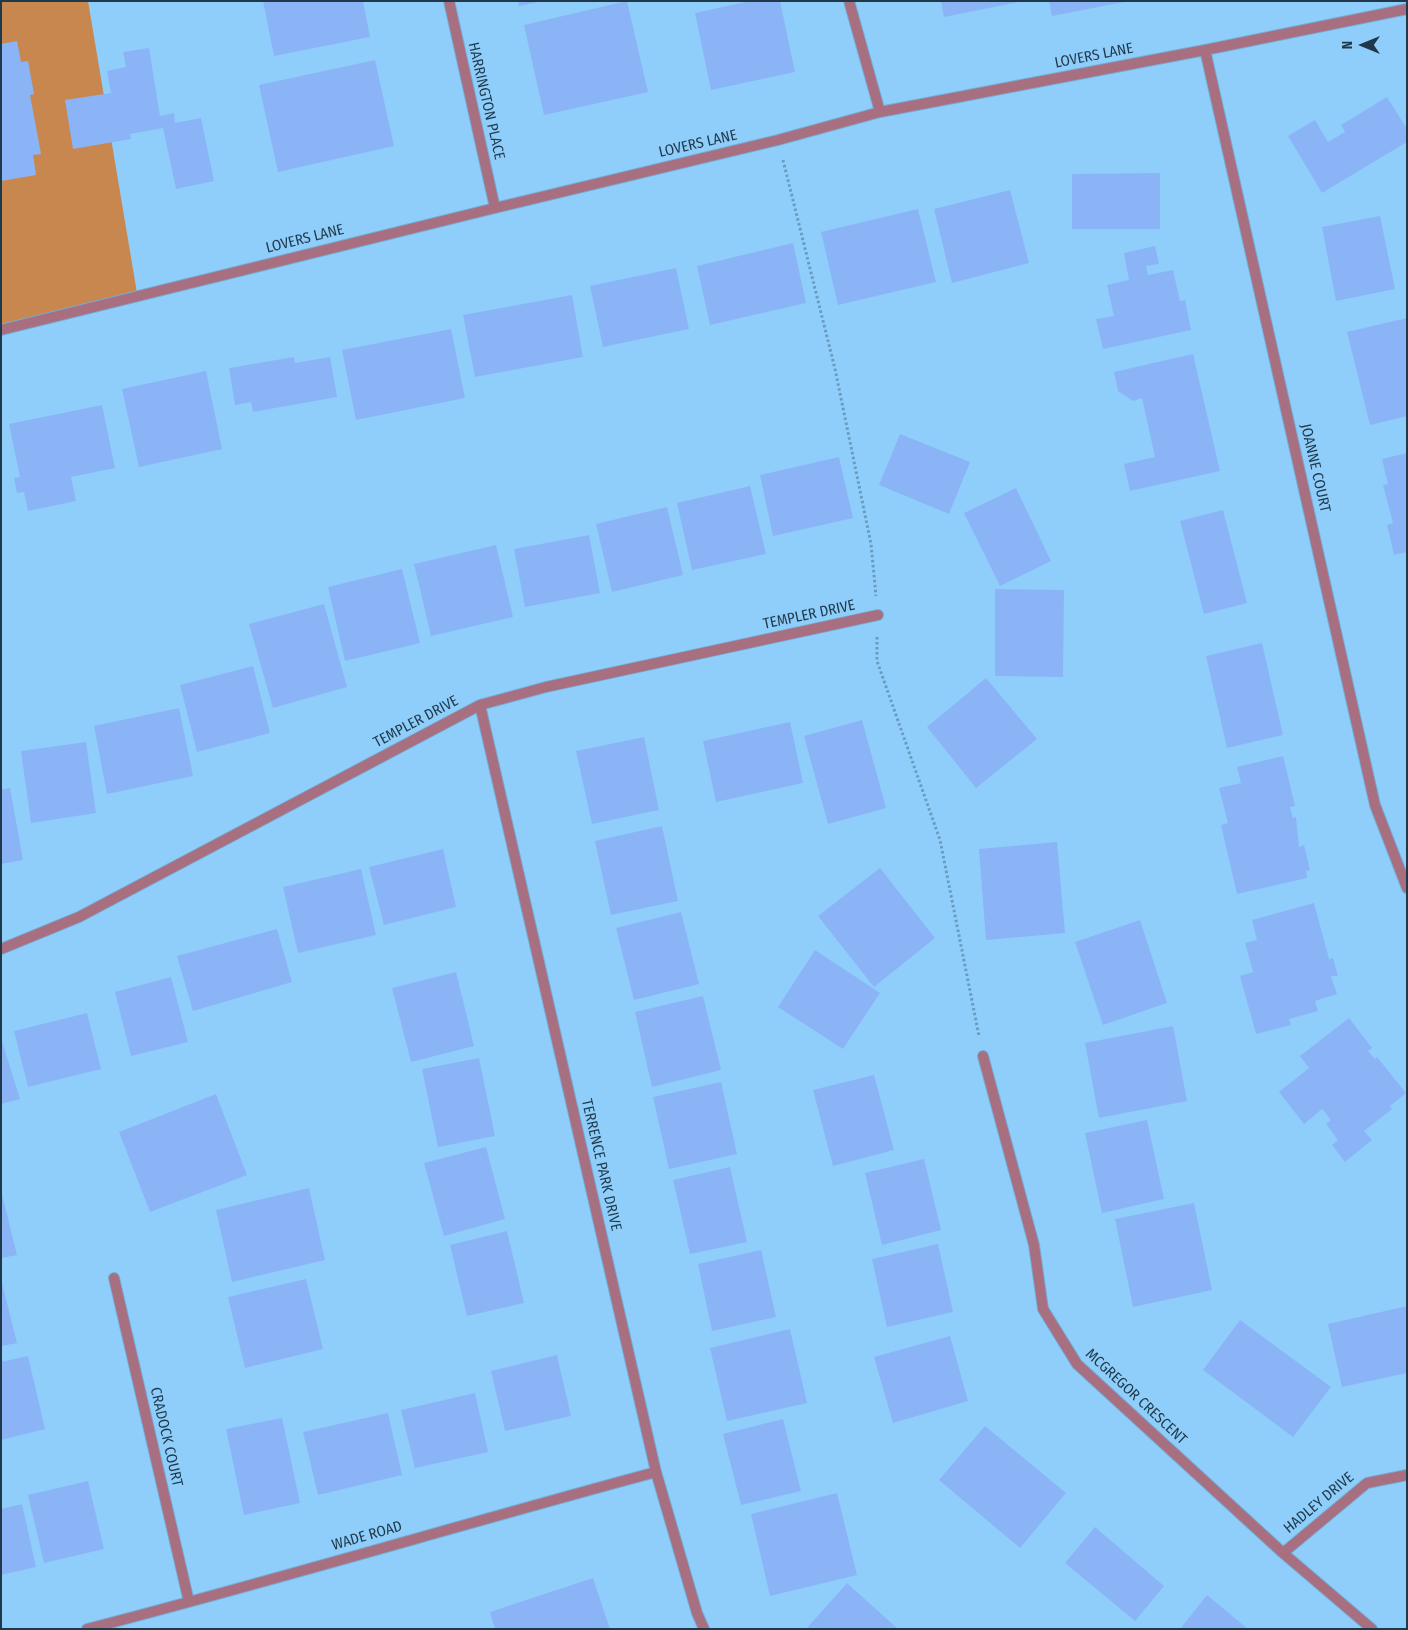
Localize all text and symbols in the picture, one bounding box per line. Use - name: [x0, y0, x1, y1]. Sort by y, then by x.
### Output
- north arrow: [1338, 20, 1388, 70]
- street label: HARRINGTON PLACE: [464, 40, 508, 162]
- street label: LOVERS LANE: [1053, 40, 1135, 72]
- text: N: [1339, 41, 1356, 49]
- street label: LOVERS LANE: [657, 126, 739, 162]
- street label: LOVERS LANE: [264, 221, 346, 257]
- street label: JOANNE COURT: [1296, 422, 1334, 514]
- street label: TEMPLER DRIVE: [761, 596, 857, 634]
- street label: TEMPLER DRIVE: [371, 692, 461, 752]
- street label: TERRENCE PARK DRIVE: [577, 1097, 625, 1233]
- street label: MCGREGOR CRESCENT: [1082, 1345, 1190, 1449]
- street label: CRADOCK COURT: [146, 1386, 186, 1488]
- street label: HADLEY DRIVE: [1280, 1469, 1358, 1537]
- street label: WADE ROAD: [330, 1517, 404, 1555]

